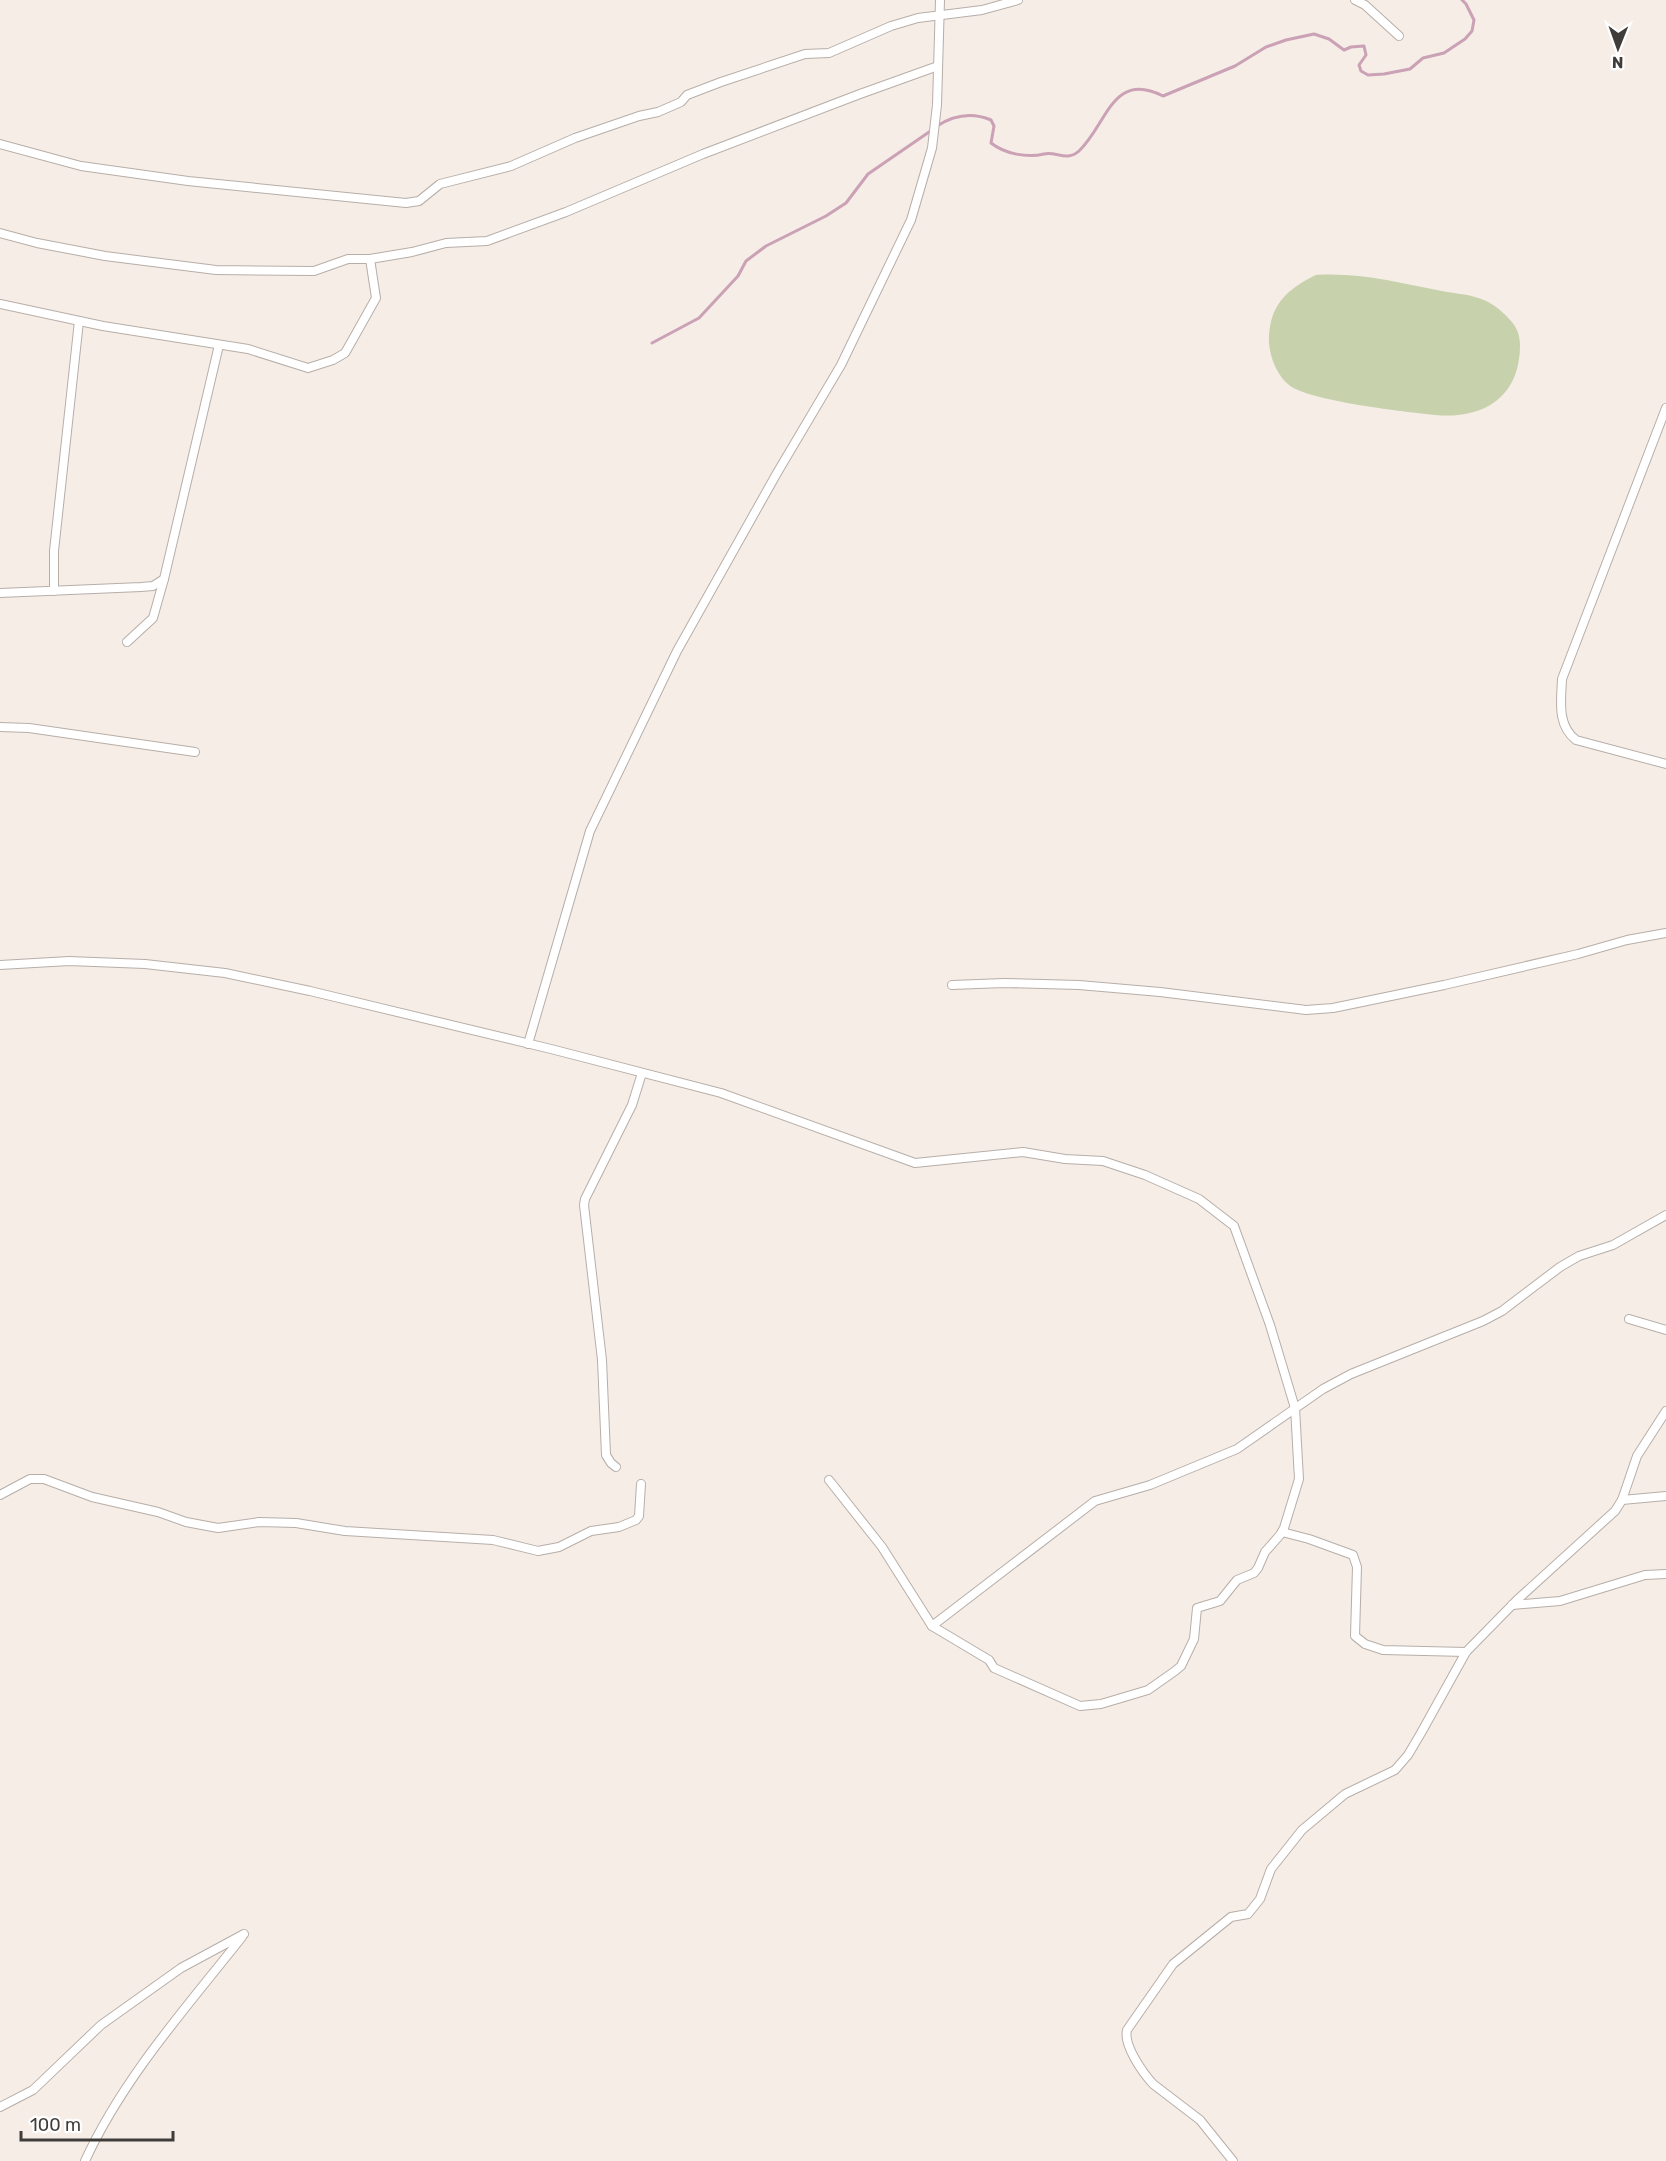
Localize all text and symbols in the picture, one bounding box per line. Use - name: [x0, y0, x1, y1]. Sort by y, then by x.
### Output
- north arrow: [1588, 18, 1648, 78]
- text: N: [1612, 53, 1624, 72]
- scale bar: [21, 2104, 172, 2142]
- text: 100 m: [30, 2114, 81, 2136]

